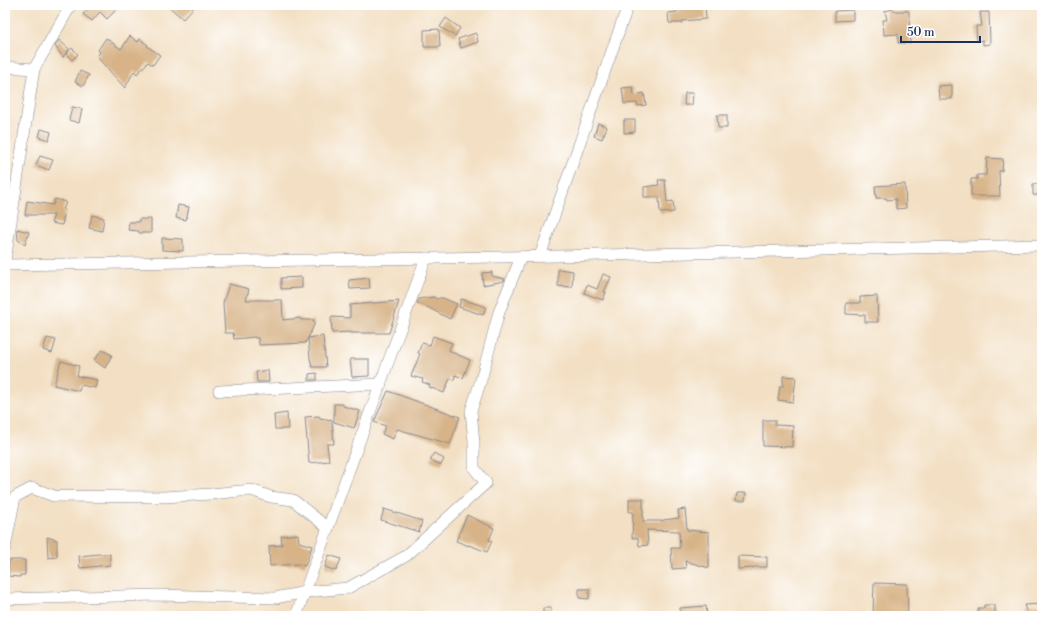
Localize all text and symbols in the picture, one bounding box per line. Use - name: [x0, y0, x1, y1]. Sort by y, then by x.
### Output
- scale bar: [901, 18, 980, 44]
- text: 50 m: [907, 25, 935, 40]

